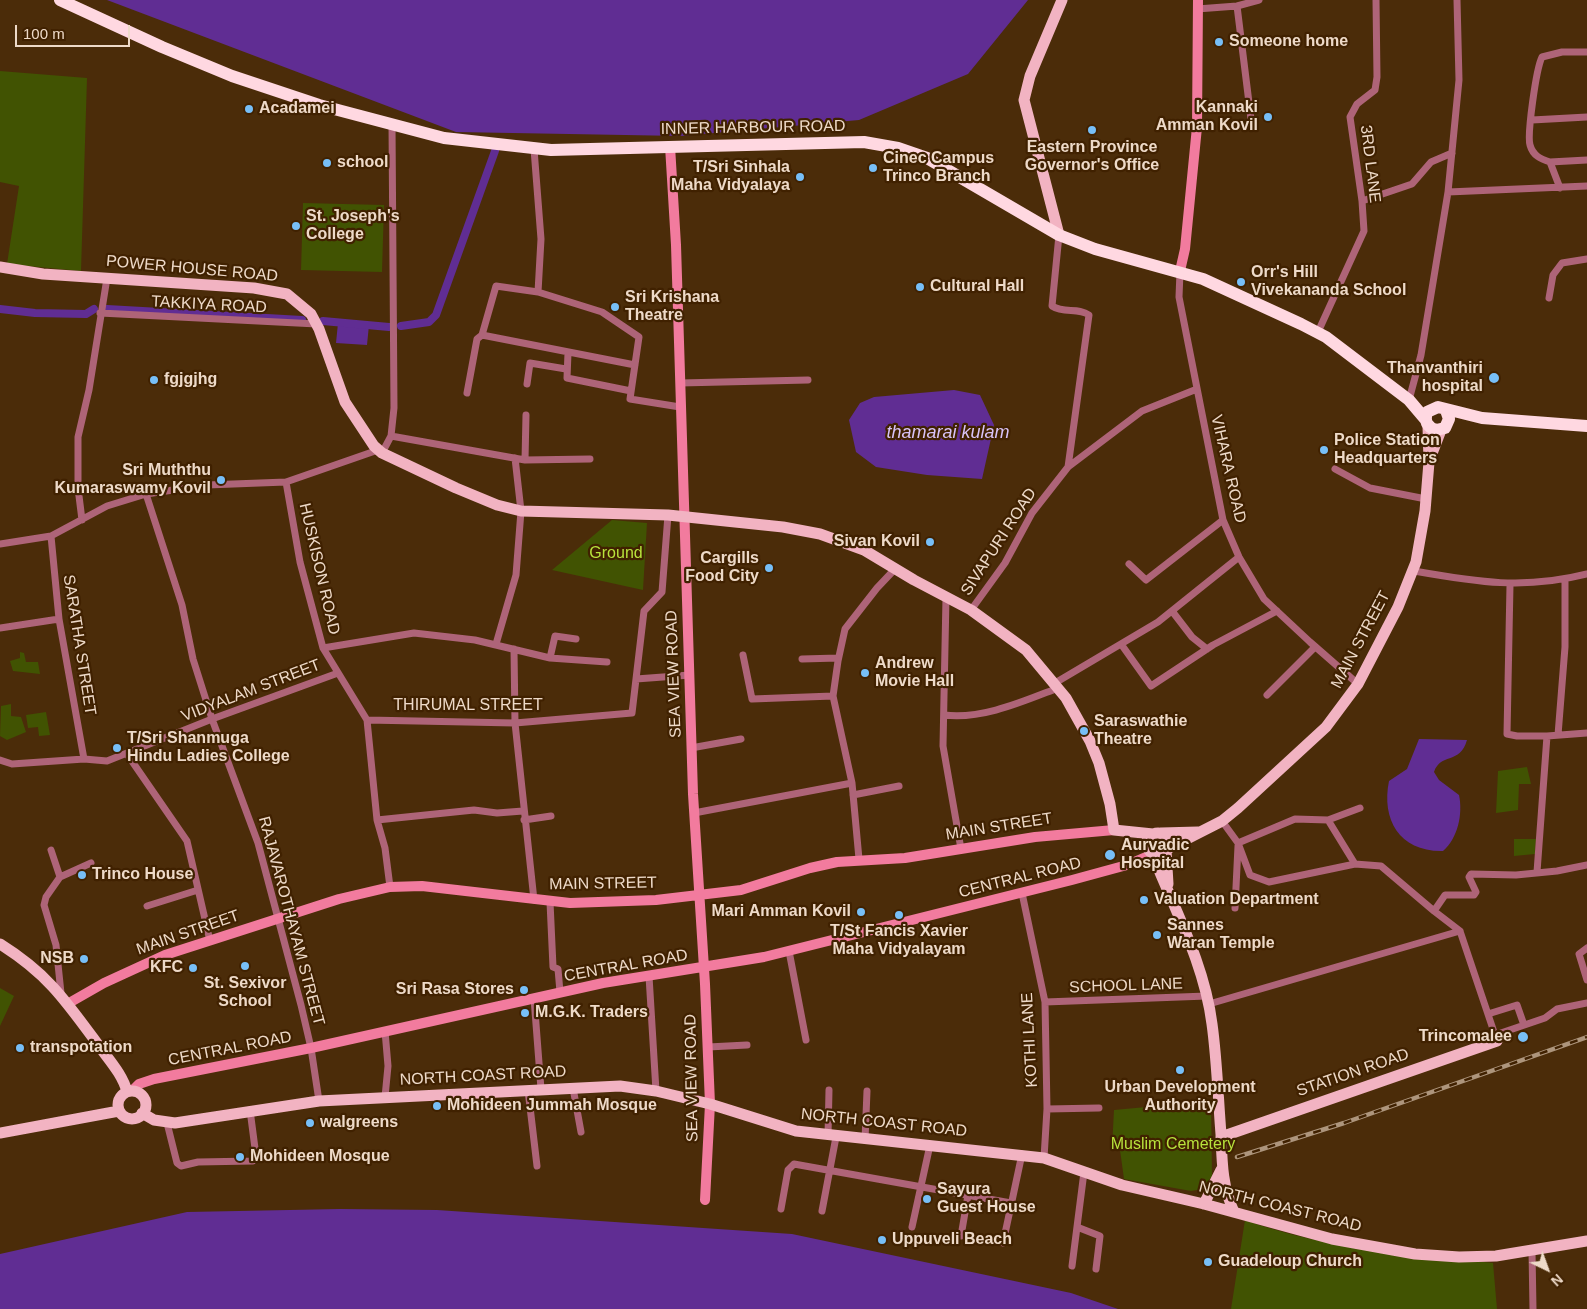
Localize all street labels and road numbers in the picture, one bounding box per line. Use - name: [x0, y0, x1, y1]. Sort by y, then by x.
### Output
- street label: INNER HARBOUR ROAD: [660, 117, 846, 139]
- street label: 3RD LANE: [1356, 124, 1384, 204]
- street label: POWER HOUSE ROAD: [105, 252, 279, 286]
- street label: TAKKIYA ROAD: [151, 292, 267, 318]
- street label: VIHARA ROAD: [1206, 413, 1250, 525]
- street label: SIVAPURI ROAD: [957, 485, 1041, 599]
- street label: HUSKISON ROAD: [295, 501, 343, 637]
- street label: SARATHA STREET: [58, 573, 100, 717]
- street label: MAIN STREET: [1327, 588, 1395, 692]
- street label: SEA VIEW ROAD: [662, 610, 686, 738]
- street label: VIDYALAM STREET: [179, 656, 323, 726]
- street label: THIRUMAL STREET: [393, 696, 543, 716]
- street label: MAIN STREET: [944, 809, 1054, 845]
- street label: RAJAVAROTHAYAM STREET: [254, 814, 328, 1028]
- street label: CENTRAL ROAD: [957, 854, 1083, 902]
- street label: MAIN STREET: [549, 873, 657, 895]
- street label: MAIN STREET: [134, 906, 242, 960]
- street label: CENTRAL ROAD: [563, 946, 689, 986]
- street label: SCHOOL LANE: [1069, 974, 1183, 998]
- street label: KOTHI LANE: [1018, 992, 1042, 1088]
- street label: SEA VIEW ROAD: [681, 1014, 703, 1142]
- street label: CENTRAL ROAD: [167, 1028, 293, 1070]
- street label: STATION ROAD: [1294, 1045, 1412, 1101]
- street label: NORTH COAST ROAD: [399, 1062, 567, 1090]
- street label: NORTH COAST ROAD: [800, 1105, 968, 1141]
- street label: NORTH COAST ROAD: [1197, 1178, 1363, 1236]

